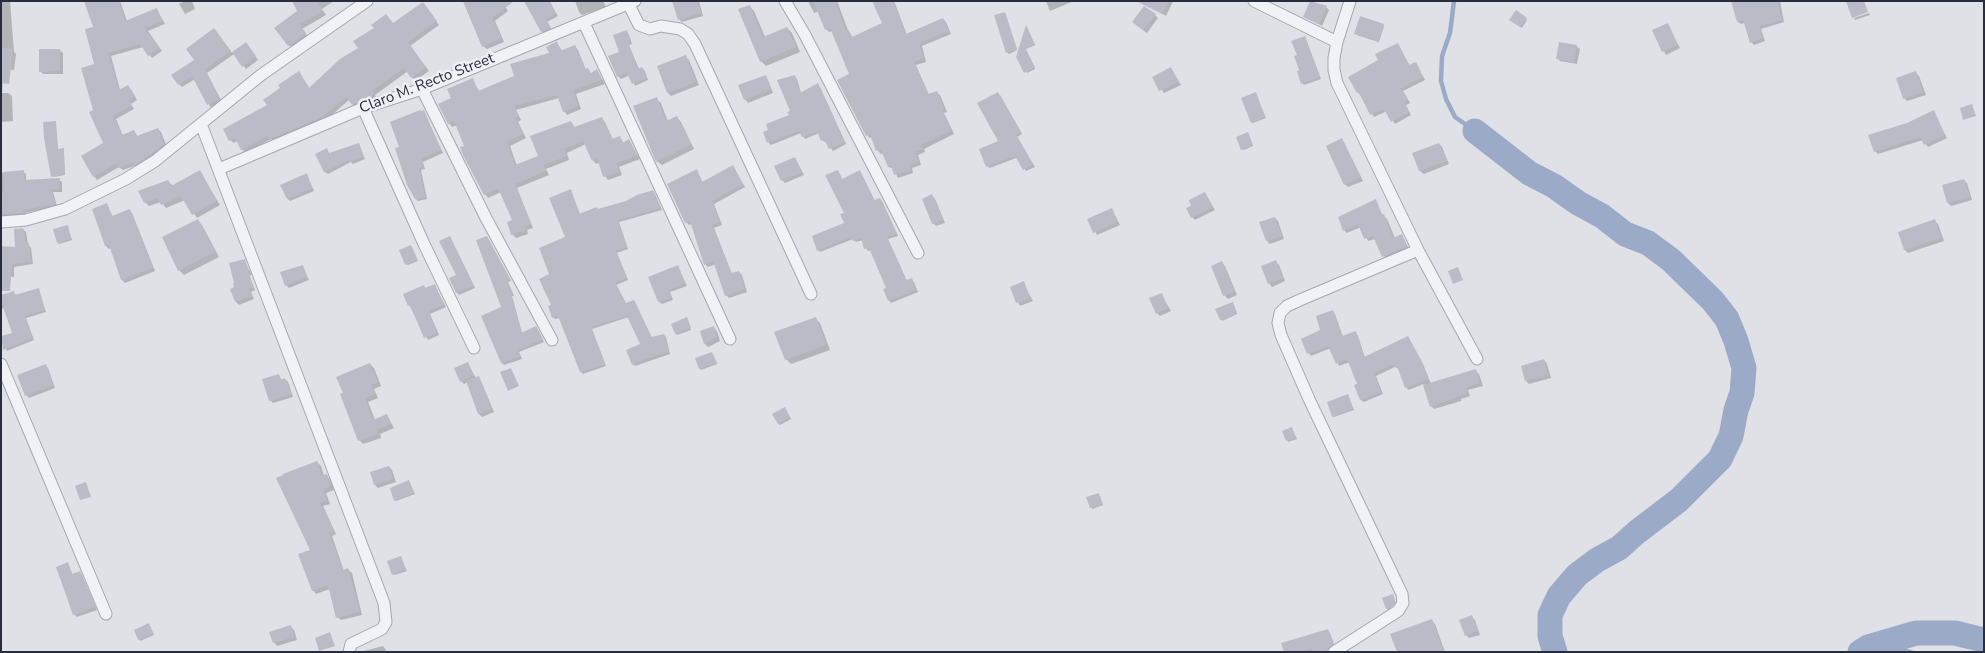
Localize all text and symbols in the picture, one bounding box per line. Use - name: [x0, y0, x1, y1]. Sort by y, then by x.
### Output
- street label: Claro M. Recto Street: [357, 50, 497, 118]

